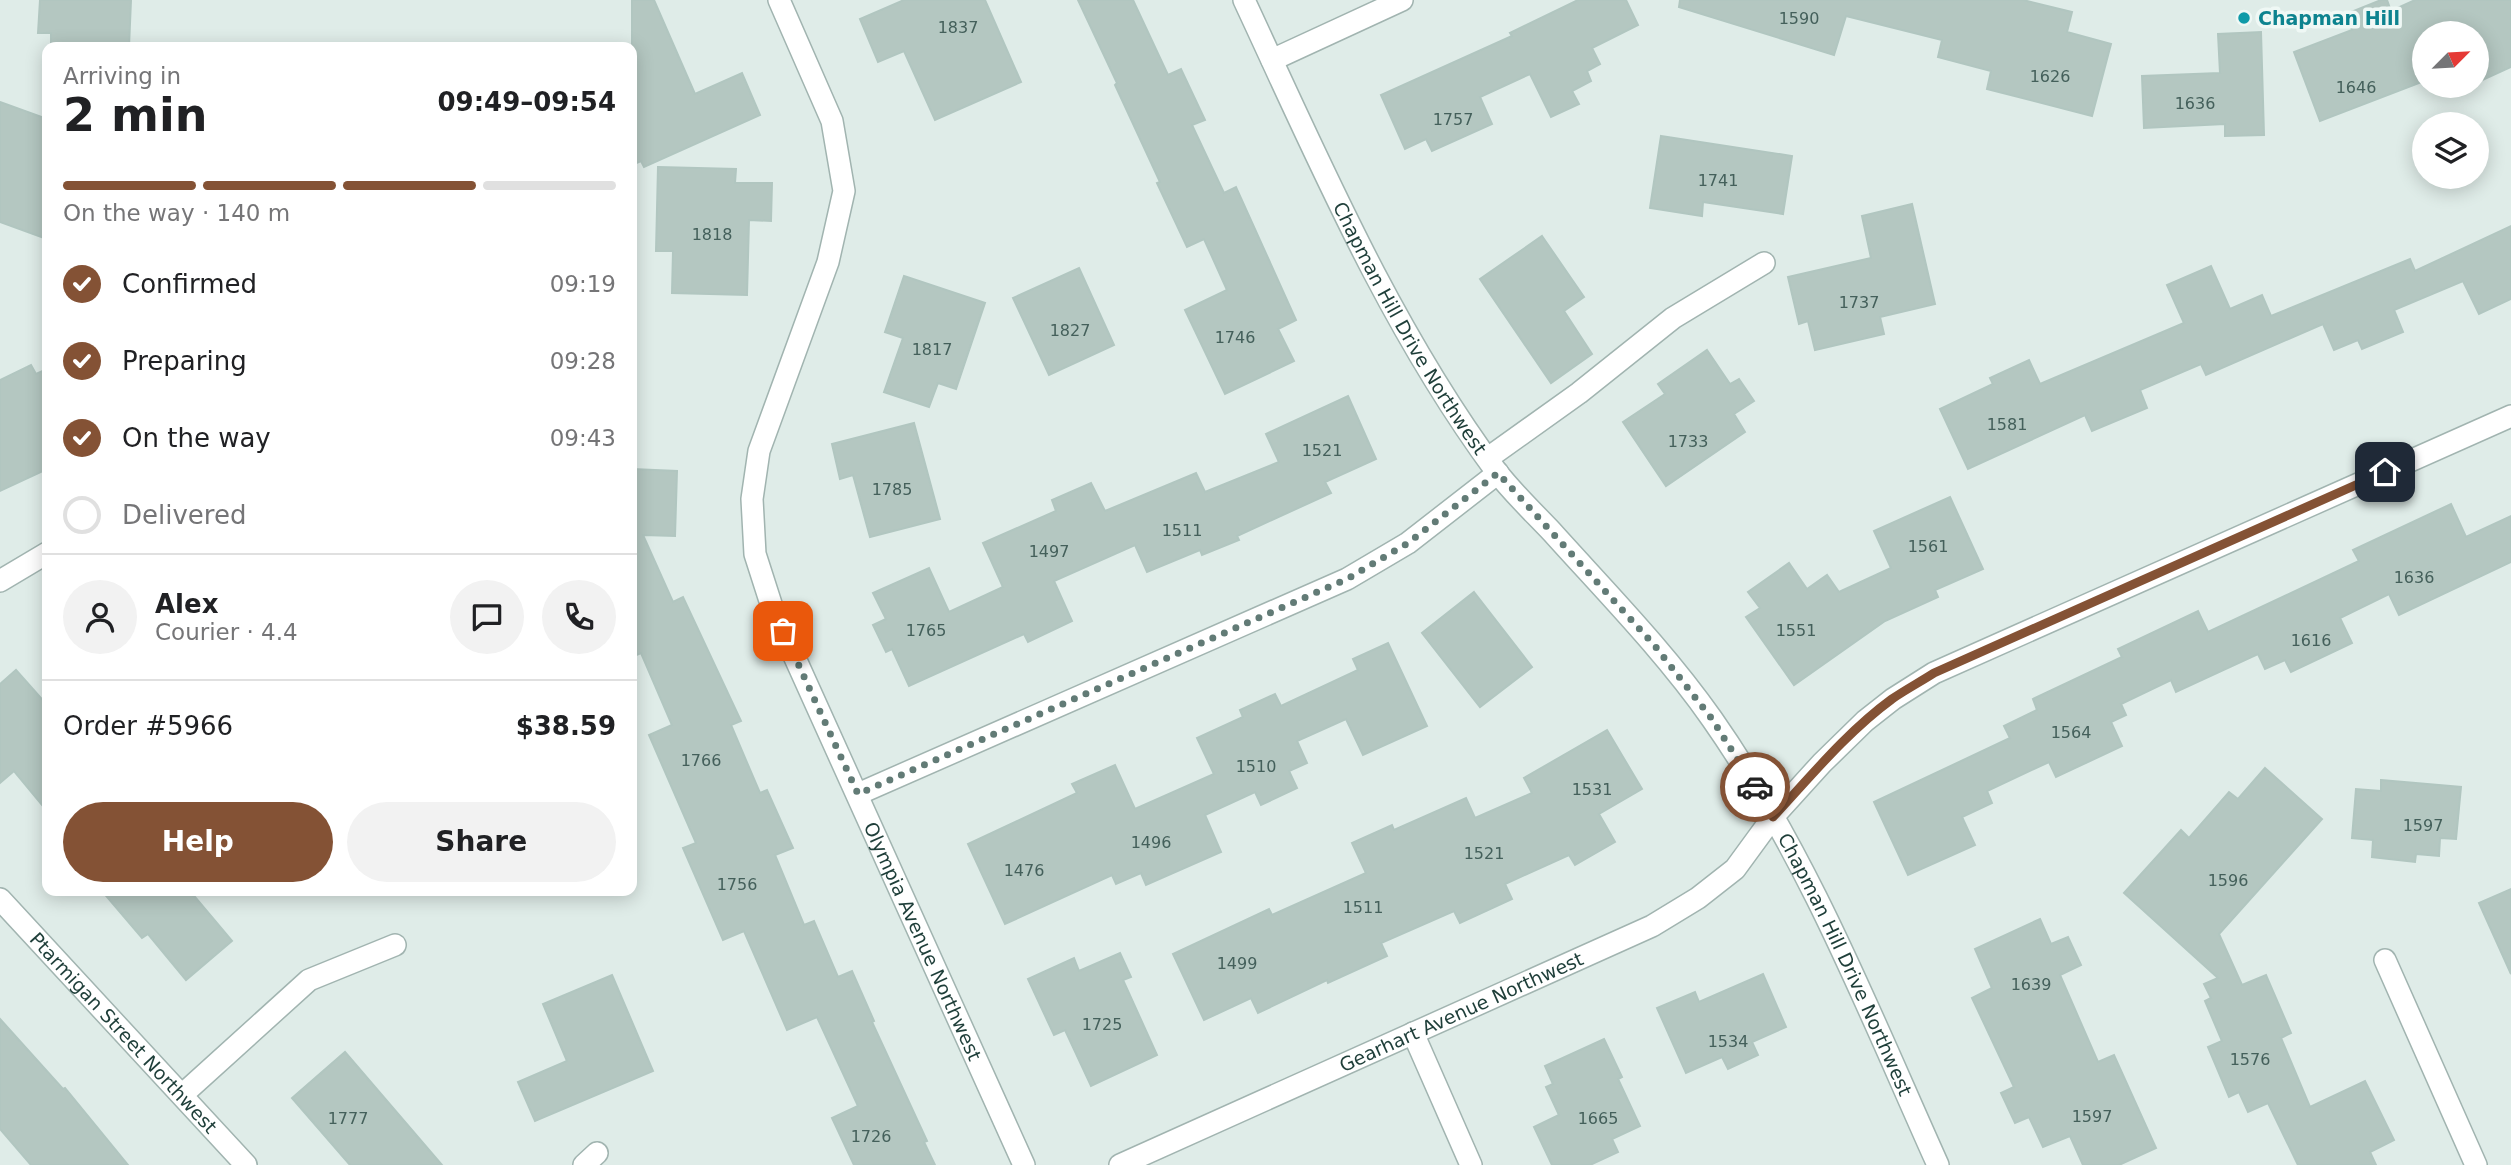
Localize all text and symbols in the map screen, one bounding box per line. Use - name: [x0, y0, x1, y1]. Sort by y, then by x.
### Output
- place label: Chapman Hill: [2258, 7, 2400, 29]
- house number: 1590: [1779, 9, 1819, 28]
- marker: Chapman Hill: [2236, 10, 2252, 26]
- house number: 1837: [938, 18, 978, 37]
- north arrow: [2412, 21, 2488, 98]
- map controls: [2412, 21, 2489, 189]
- text: Arriving in: [63, 63, 181, 89]
- house number: 1626: [2030, 67, 2070, 86]
- house number: 1646: [2336, 78, 2376, 97]
- text: 09:49–09:54: [437, 87, 616, 117]
- text: 2 min: [63, 88, 207, 142]
- house number: 1636: [2175, 94, 2215, 113]
- house number: 1757: [1433, 110, 1473, 129]
- button: layers: [2412, 112, 2489, 189]
- house number: 1741: [1698, 171, 1738, 190]
- street label: Chapman Hill Drive Northwest: [1329, 198, 1491, 459]
- text: On the way · 140 m: [63, 200, 290, 226]
- house number: 1818: [692, 225, 732, 244]
- icon: check: [63, 265, 101, 303]
- text: Confirmed: [122, 269, 257, 299]
- text: 09:19: [550, 271, 616, 297]
- house number: 1737: [1839, 293, 1879, 312]
- house number: 1827: [1050, 321, 1090, 340]
- house number: 1746: [1215, 328, 1255, 347]
- house number: 1817: [912, 340, 952, 359]
- icon: check: [63, 342, 101, 380]
- text: Preparing: [122, 346, 247, 376]
- text: 09:28: [550, 348, 616, 374]
- house number: 1581: [1987, 415, 2027, 434]
- icon: check: [63, 419, 101, 457]
- text: On the way: [122, 423, 271, 453]
- text: 09:43: [550, 425, 616, 451]
- house number: 1733: [1668, 432, 1708, 451]
- house number: 1521: [1302, 441, 1342, 460]
- pin: [2355, 442, 2415, 502]
- icon: home: [2366, 453, 2404, 491]
- house number: 1785: [872, 480, 912, 499]
- text: Delivered: [122, 500, 246, 530]
- house number: 1511: [1162, 521, 1202, 540]
- house number: 1561: [1908, 537, 1948, 556]
- house number: 1497: [1029, 542, 1069, 561]
- house number: 1636: [2394, 568, 2434, 587]
- button: person: [63, 580, 137, 654]
- button: chat: [450, 580, 524, 654]
- button: phone: [542, 580, 616, 654]
- text: Alex: [155, 589, 218, 619]
- pin: [753, 601, 813, 661]
- icon: bag: [764, 612, 802, 650]
- text: Courier · 4.4: [155, 619, 298, 645]
- house number: 1765: [906, 621, 946, 640]
- house number: 1551: [1776, 621, 1816, 640]
- house number: 1616: [2291, 631, 2331, 650]
- text: Order #5966: [63, 711, 233, 741]
- text: $38.59: [516, 711, 616, 741]
- house number: 1564: [2051, 723, 2091, 742]
- house number: 1766: [681, 751, 721, 770]
- courier: [1720, 752, 1790, 822]
- house number: 1510: [1236, 757, 1276, 776]
- icon: car: [1736, 768, 1774, 806]
- house number: 1531: [1572, 780, 1612, 799]
- button: Help: [63, 802, 333, 882]
- button: Share: [347, 802, 616, 882]
- house number: 1597: [2403, 816, 2443, 835]
- street label: Olympia Avenue Northwest: [859, 818, 986, 1064]
- street label: Chapman Hill Drive Northwest: [1774, 829, 1917, 1099]
- house number: 1496: [1131, 833, 1171, 852]
- house number: 1521: [1464, 844, 1504, 863]
- house number: 1476: [1004, 861, 1044, 880]
- house number: 1596: [2208, 871, 2248, 890]
- house number: 1756: [717, 875, 757, 894]
- house number: 1511: [1343, 898, 1383, 917]
- street label: Ptarmigan Street Northwest: [25, 928, 222, 1137]
- street label: Gearhart Avenue Northwest: [1336, 947, 1587, 1076]
- house number: 1499: [1217, 954, 1257, 973]
- house number: 1639: [2011, 975, 2051, 994]
- house number: 1725: [1082, 1015, 1122, 1034]
- house number: 1534: [1708, 1032, 1748, 1051]
- house number: 1576: [2230, 1050, 2270, 1069]
- house number: 1597: [2072, 1107, 2112, 1126]
- house number: 1777: [328, 1109, 368, 1128]
- house number: 1665: [1578, 1109, 1618, 1128]
- house number: 1726: [851, 1127, 891, 1146]

